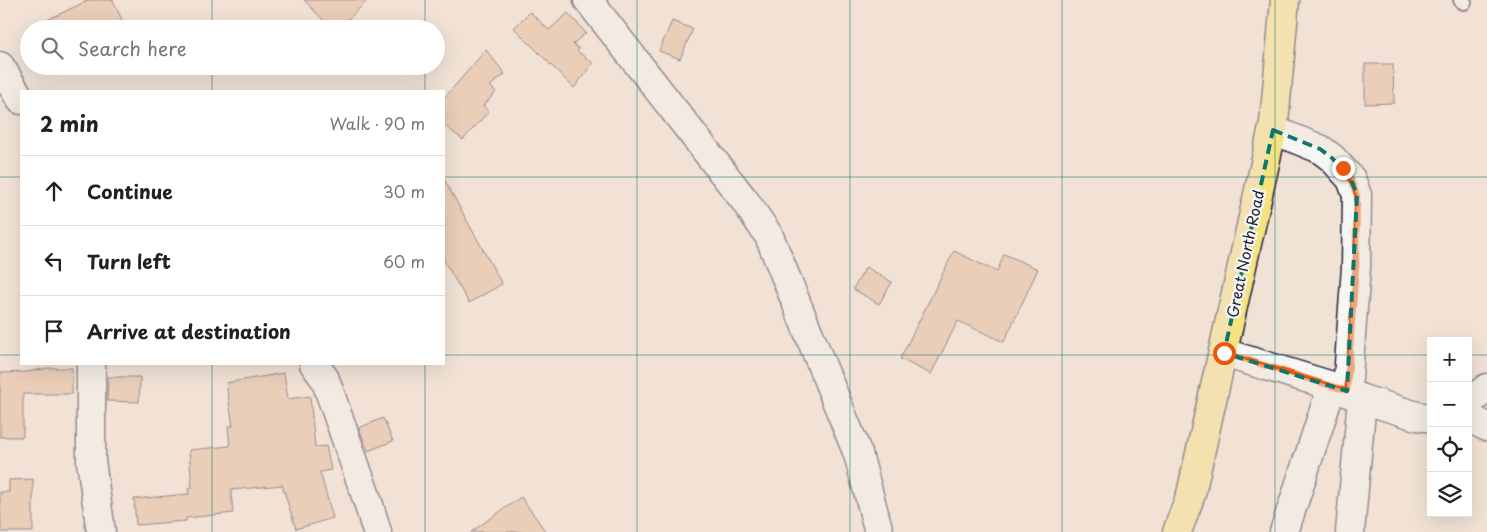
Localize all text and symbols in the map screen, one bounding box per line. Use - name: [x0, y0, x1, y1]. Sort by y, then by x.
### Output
- search box: [20, 20, 445, 75]
- icon: search: [38, 34, 66, 62]
- text: Search here: [78, 34, 187, 62]
- text: 2 min: [40, 107, 99, 139]
- text: Walk · 90 m: [330, 111, 425, 135]
- route end: [1332, 157, 1355, 180]
- icon: ahead: [40, 177, 68, 205]
- text: Continue: [87, 177, 173, 205]
- text: 30 m: [383, 179, 425, 203]
- street label: Great North Road: [1220, 188, 1269, 320]
- icon: left: [40, 247, 68, 275]
- text: Turn left: [87, 247, 171, 275]
- text: 60 m: [383, 249, 425, 273]
- icon: arrive: [40, 317, 68, 345]
- text: Arrive at destination: [87, 317, 291, 345]
- map controls: [1427, 337, 1472, 517]
- button: +: [1427, 337, 1472, 382]
- route start: [1213, 342, 1236, 365]
- button: −: [1427, 382, 1472, 427]
- button: locate: [1427, 427, 1472, 472]
- button: layers: [1427, 472, 1472, 517]

